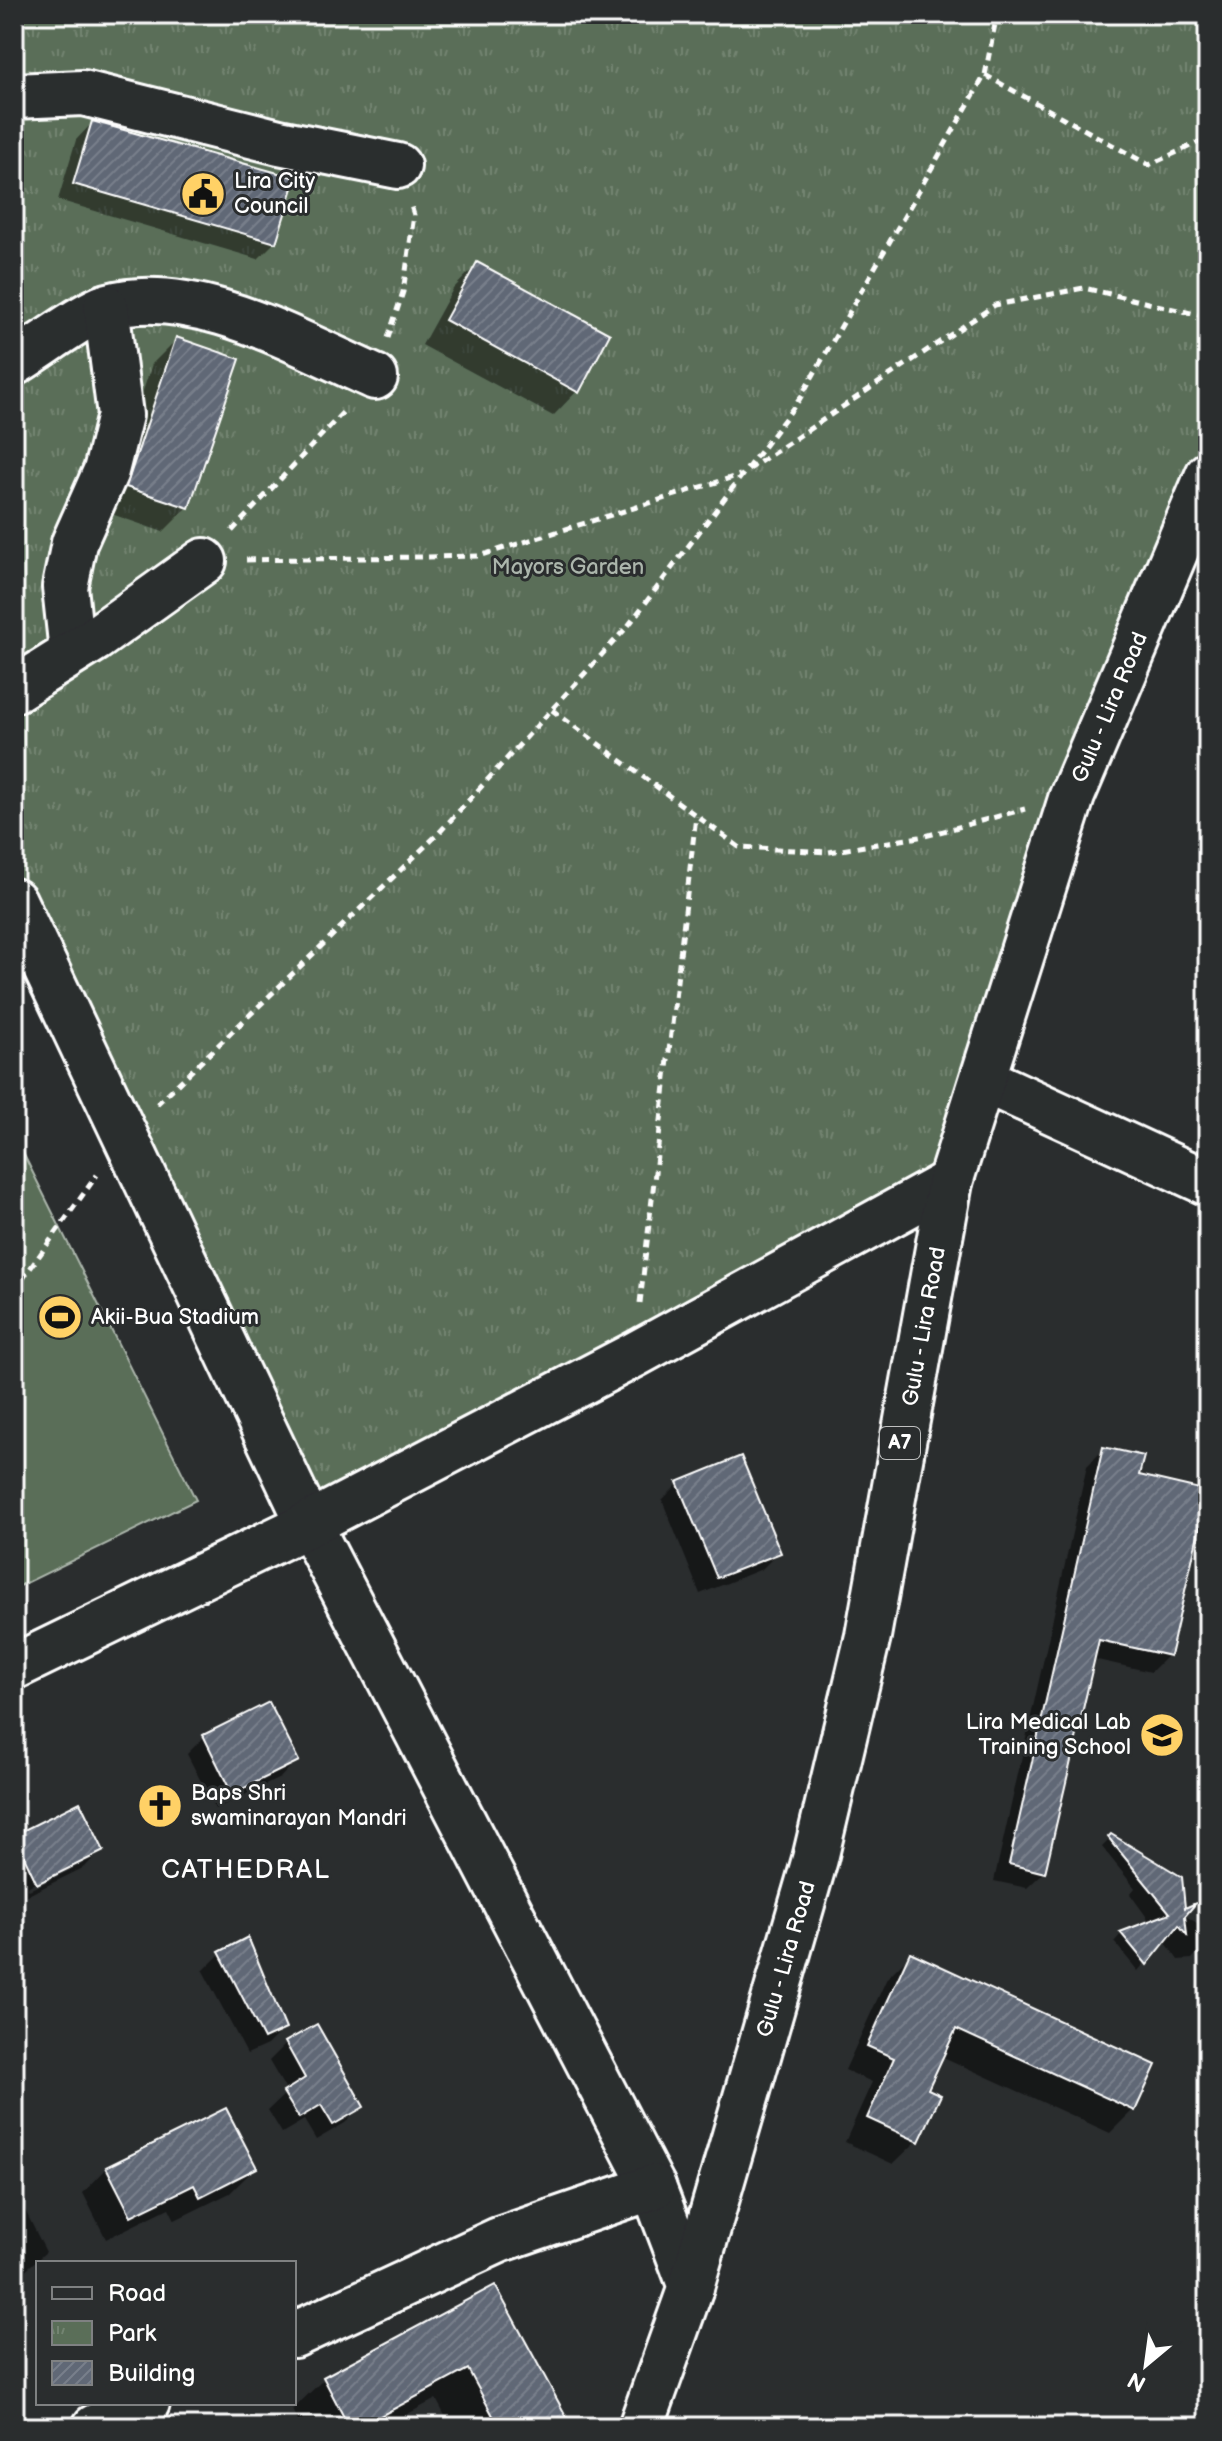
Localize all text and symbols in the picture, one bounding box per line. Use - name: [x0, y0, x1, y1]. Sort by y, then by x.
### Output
- place label: Lira City Council: [234, 168, 315, 220]
- public building icon: Lira City Council: [179, 170, 227, 218]
- park label: Mayors Garden: [492, 554, 644, 581]
- street label: Gulu - Lira Road: [1066, 628, 1153, 787]
- street label: Gulu - Lira Road: [896, 1245, 952, 1408]
- sports icon: Akii-Bua Stadium: [36, 1293, 84, 1341]
- place label: Akii-Bua Stadium: [91, 1304, 259, 1331]
- road number: A7: [880, 1427, 920, 1459]
- place label: Lira Medical Lab Training School: [966, 1709, 1131, 1761]
- school or university icon: Lira Medical Lab Training School: [1138, 1711, 1186, 1759]
- place label: Baps Shri swaminarayan Mandri: [191, 1780, 407, 1832]
- church icon: Baps Shri swaminarayan Mandri: [136, 1782, 184, 1830]
- district label: CATHEDRAL: [161, 1855, 331, 1886]
- street label: Gulu - Lira Road: [751, 1878, 821, 2040]
- legend: [36, 2261, 296, 2405]
- text: Road: [108, 2279, 166, 2308]
- text: Park: [108, 2319, 156, 2348]
- north arrow: [1106, 2325, 1186, 2405]
- text: Building: [108, 2359, 195, 2388]
- text: N: [1123, 2365, 1151, 2397]

